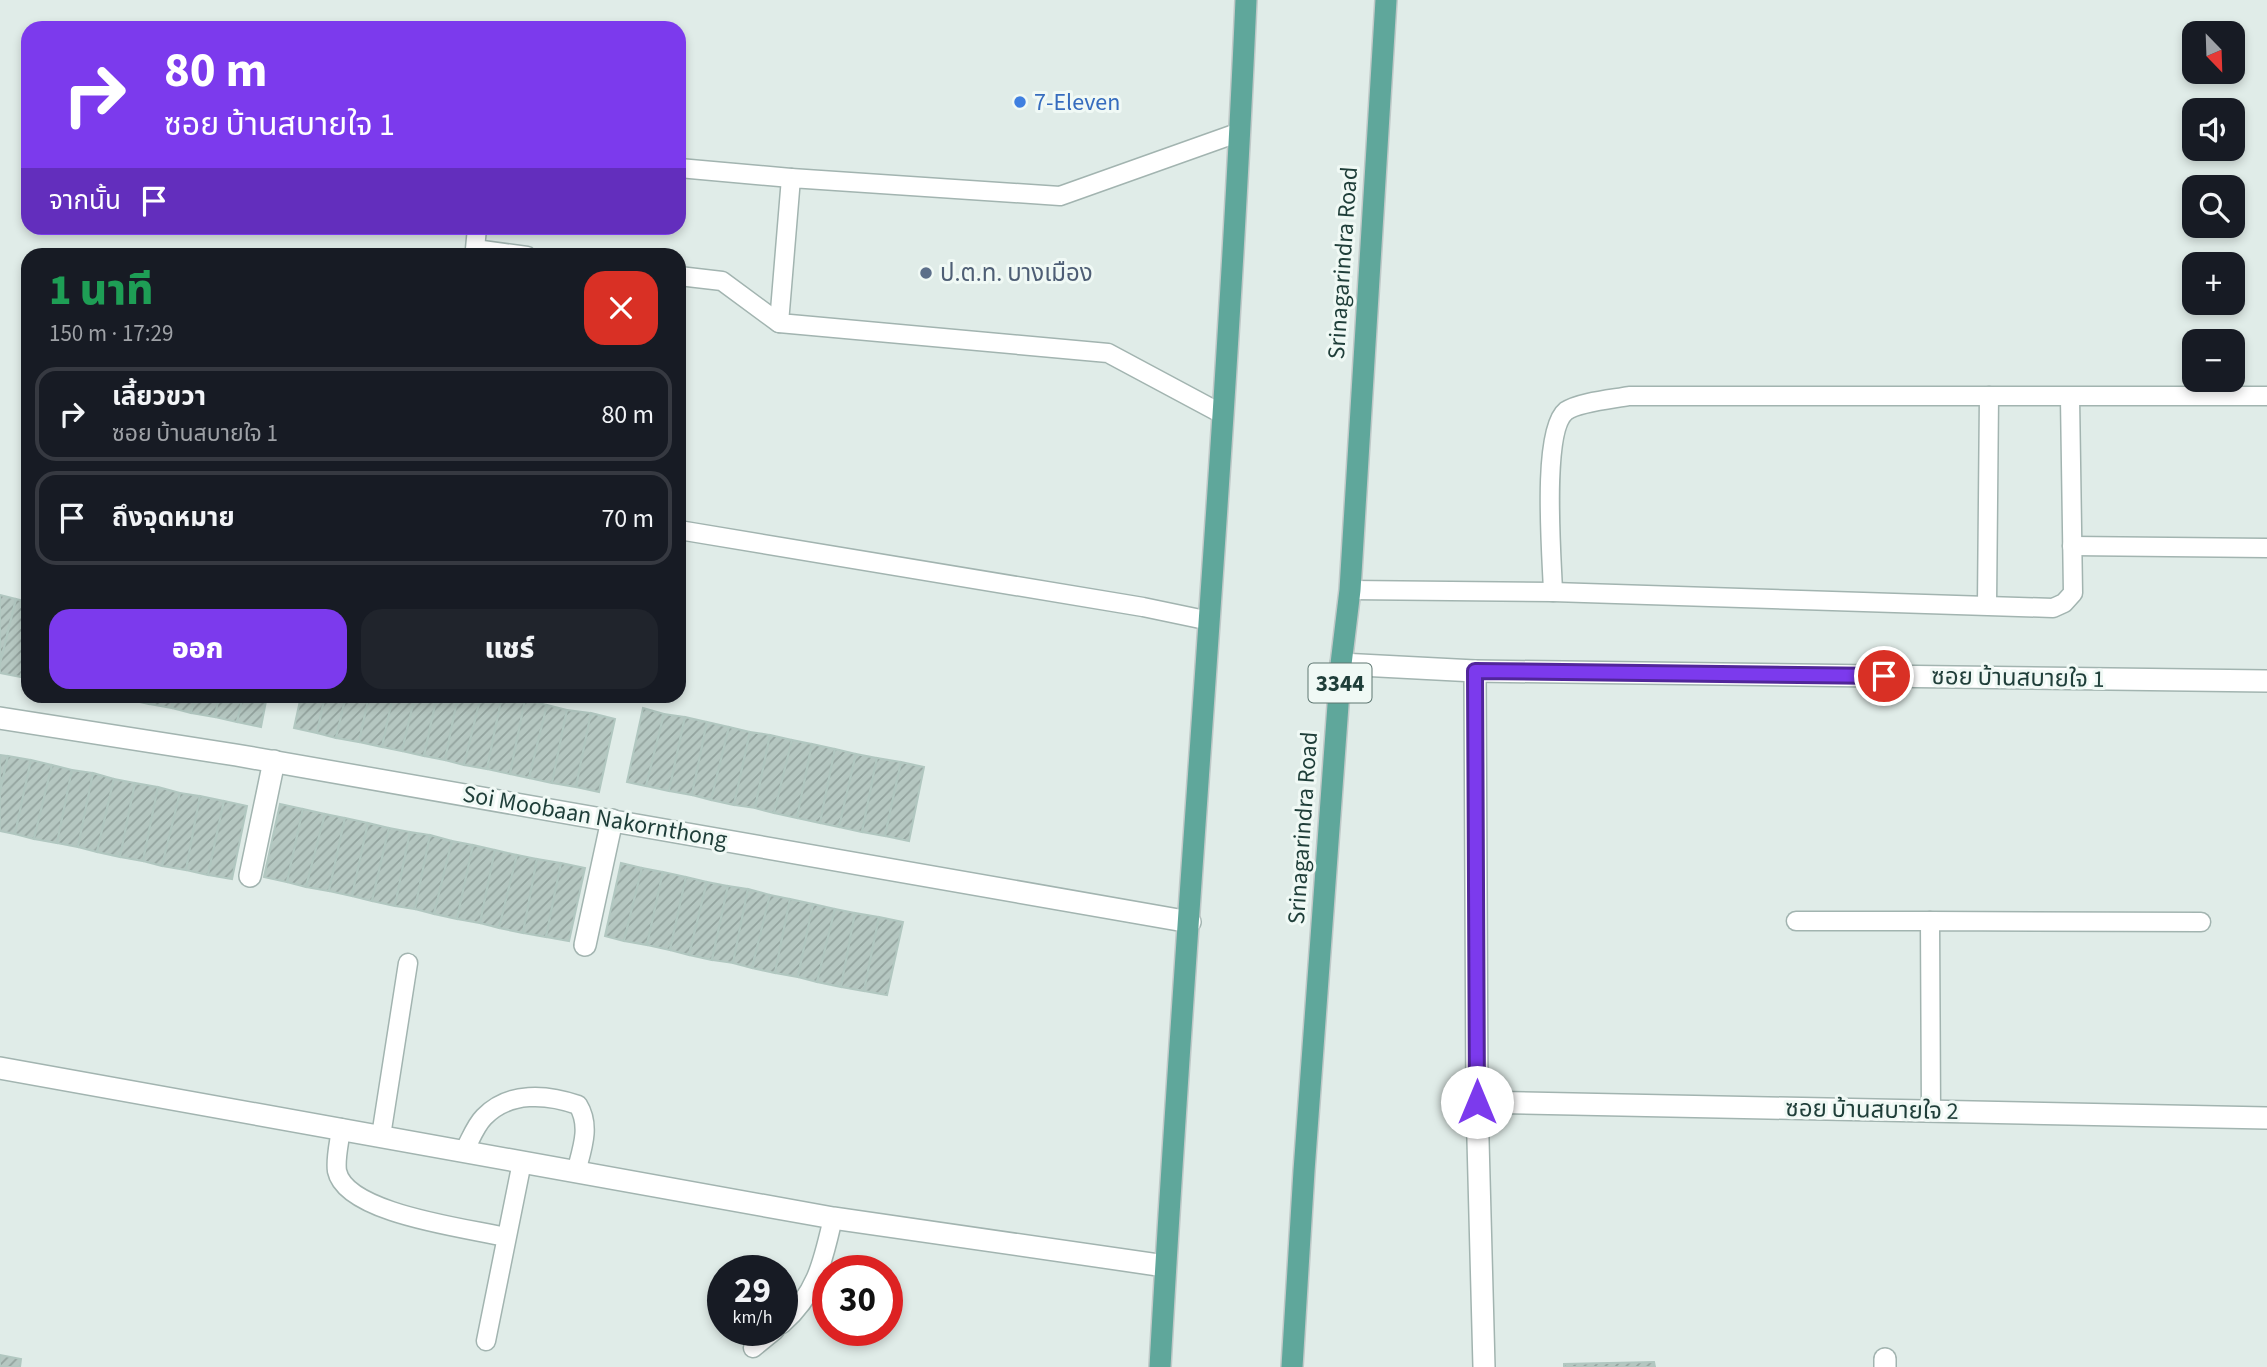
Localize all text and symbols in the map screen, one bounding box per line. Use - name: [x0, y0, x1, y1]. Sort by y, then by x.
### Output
- north arrow: [2182, 21, 2245, 84]
- map controls: [2182, 21, 2245, 392]
- text: 80 m: [164, 36, 268, 106]
- icon: right: [49, 49, 140, 140]
- place label: 7-Eleven: [1034, 85, 1120, 120]
- marker: 7-Eleven: [1012, 94, 1028, 110]
- button: sound: [2182, 98, 2245, 161]
- text: ซอย บ้านสบายใจ 1: [164, 102, 395, 148]
- street label: Srinagarindra Road: [1319, 166, 1367, 360]
- button: search: [2182, 175, 2245, 238]
- text: จากนั้น: [49, 182, 121, 219]
- icon: arrive: [135, 182, 173, 220]
- button: +: [2182, 252, 2245, 315]
- place label: ป.ต.ท. บางเมือง: [940, 256, 1093, 291]
- text: 1 นาที: [49, 261, 154, 321]
- marker: ป.ต.ท. บางเมือง: [918, 265, 934, 281]
- button: close: [584, 271, 658, 345]
- text: 150 m · 17:29: [49, 317, 173, 350]
- button: −: [2182, 329, 2245, 392]
- text: เลี้ยวขวา: [112, 378, 206, 415]
- icon: right: [53, 395, 91, 433]
- text: 80 m: [601, 396, 654, 433]
- text: ซอย บ้านสบายใจ 1: [112, 417, 278, 450]
- icon: arrive: [53, 499, 91, 537]
- text: ถึงจุดหมาย: [112, 499, 235, 536]
- text: 70 m: [601, 500, 654, 537]
- button: ออก: [49, 609, 347, 689]
- button: แชร์: [361, 609, 658, 689]
- pin: [1854, 646, 1914, 706]
- icon: arrive: [1865, 657, 1903, 695]
- street label: ซอย บ้านสบายใจ 1: [1931, 659, 2105, 697]
- road number: 3344: [1308, 664, 1372, 702]
- street label: Srinagarindra Road: [1279, 731, 1327, 925]
- street label: Soi Moobaan Nakornthong: [460, 776, 730, 858]
- position arrow: [1440, 1065, 1514, 1139]
- street label: ซอย บ้านสบายใจ 2: [1785, 1091, 1959, 1129]
- speed limit sign: 30: [812, 1255, 903, 1346]
- text: 29: [734, 1266, 771, 1316]
- text: km/h: [733, 1305, 772, 1330]

